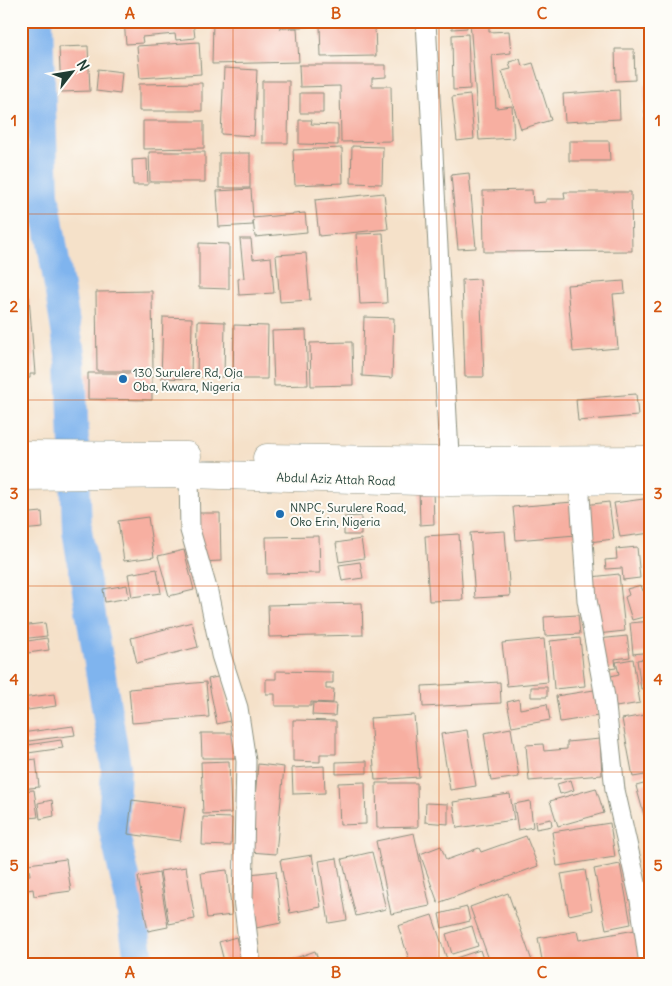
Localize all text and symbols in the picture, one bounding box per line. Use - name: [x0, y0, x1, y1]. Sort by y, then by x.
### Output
- text: A: [125, 3, 135, 23]
- text: B: [331, 3, 342, 23]
- text: C: [537, 3, 548, 23]
- north arrow: [48, 48, 98, 98]
- text: N: [73, 57, 93, 74]
- text: 1: [11, 110, 17, 130]
- text: 1: [655, 110, 661, 130]
- text: 2: [10, 296, 19, 316]
- text: 2: [654, 296, 663, 316]
- place label: 130 Surulere Rd, Oja Oba, Kwara, Nigeria: [133, 365, 243, 394]
- marker: 130 Surulere Rd, Oja Oba, Kwara, Nigeria: [117, 373, 129, 385]
- street label: Abdul Aziz Attah Road: [276, 469, 396, 489]
- text: 3: [9, 483, 19, 503]
- text: 3: [653, 483, 663, 503]
- place label: NNPC, Surulere Road, Oko Erin, Nigeria: [290, 500, 406, 529]
- marker: NNPC, Surulere Road, Oko Erin, Nigeria: [274, 508, 286, 520]
- text: 4: [9, 669, 19, 689]
- text: 4: [653, 669, 663, 689]
- text: 5: [9, 855, 19, 875]
- text: 5: [653, 855, 663, 875]
- text: A: [125, 962, 135, 982]
- text: B: [331, 962, 342, 982]
- text: C: [537, 962, 548, 982]

